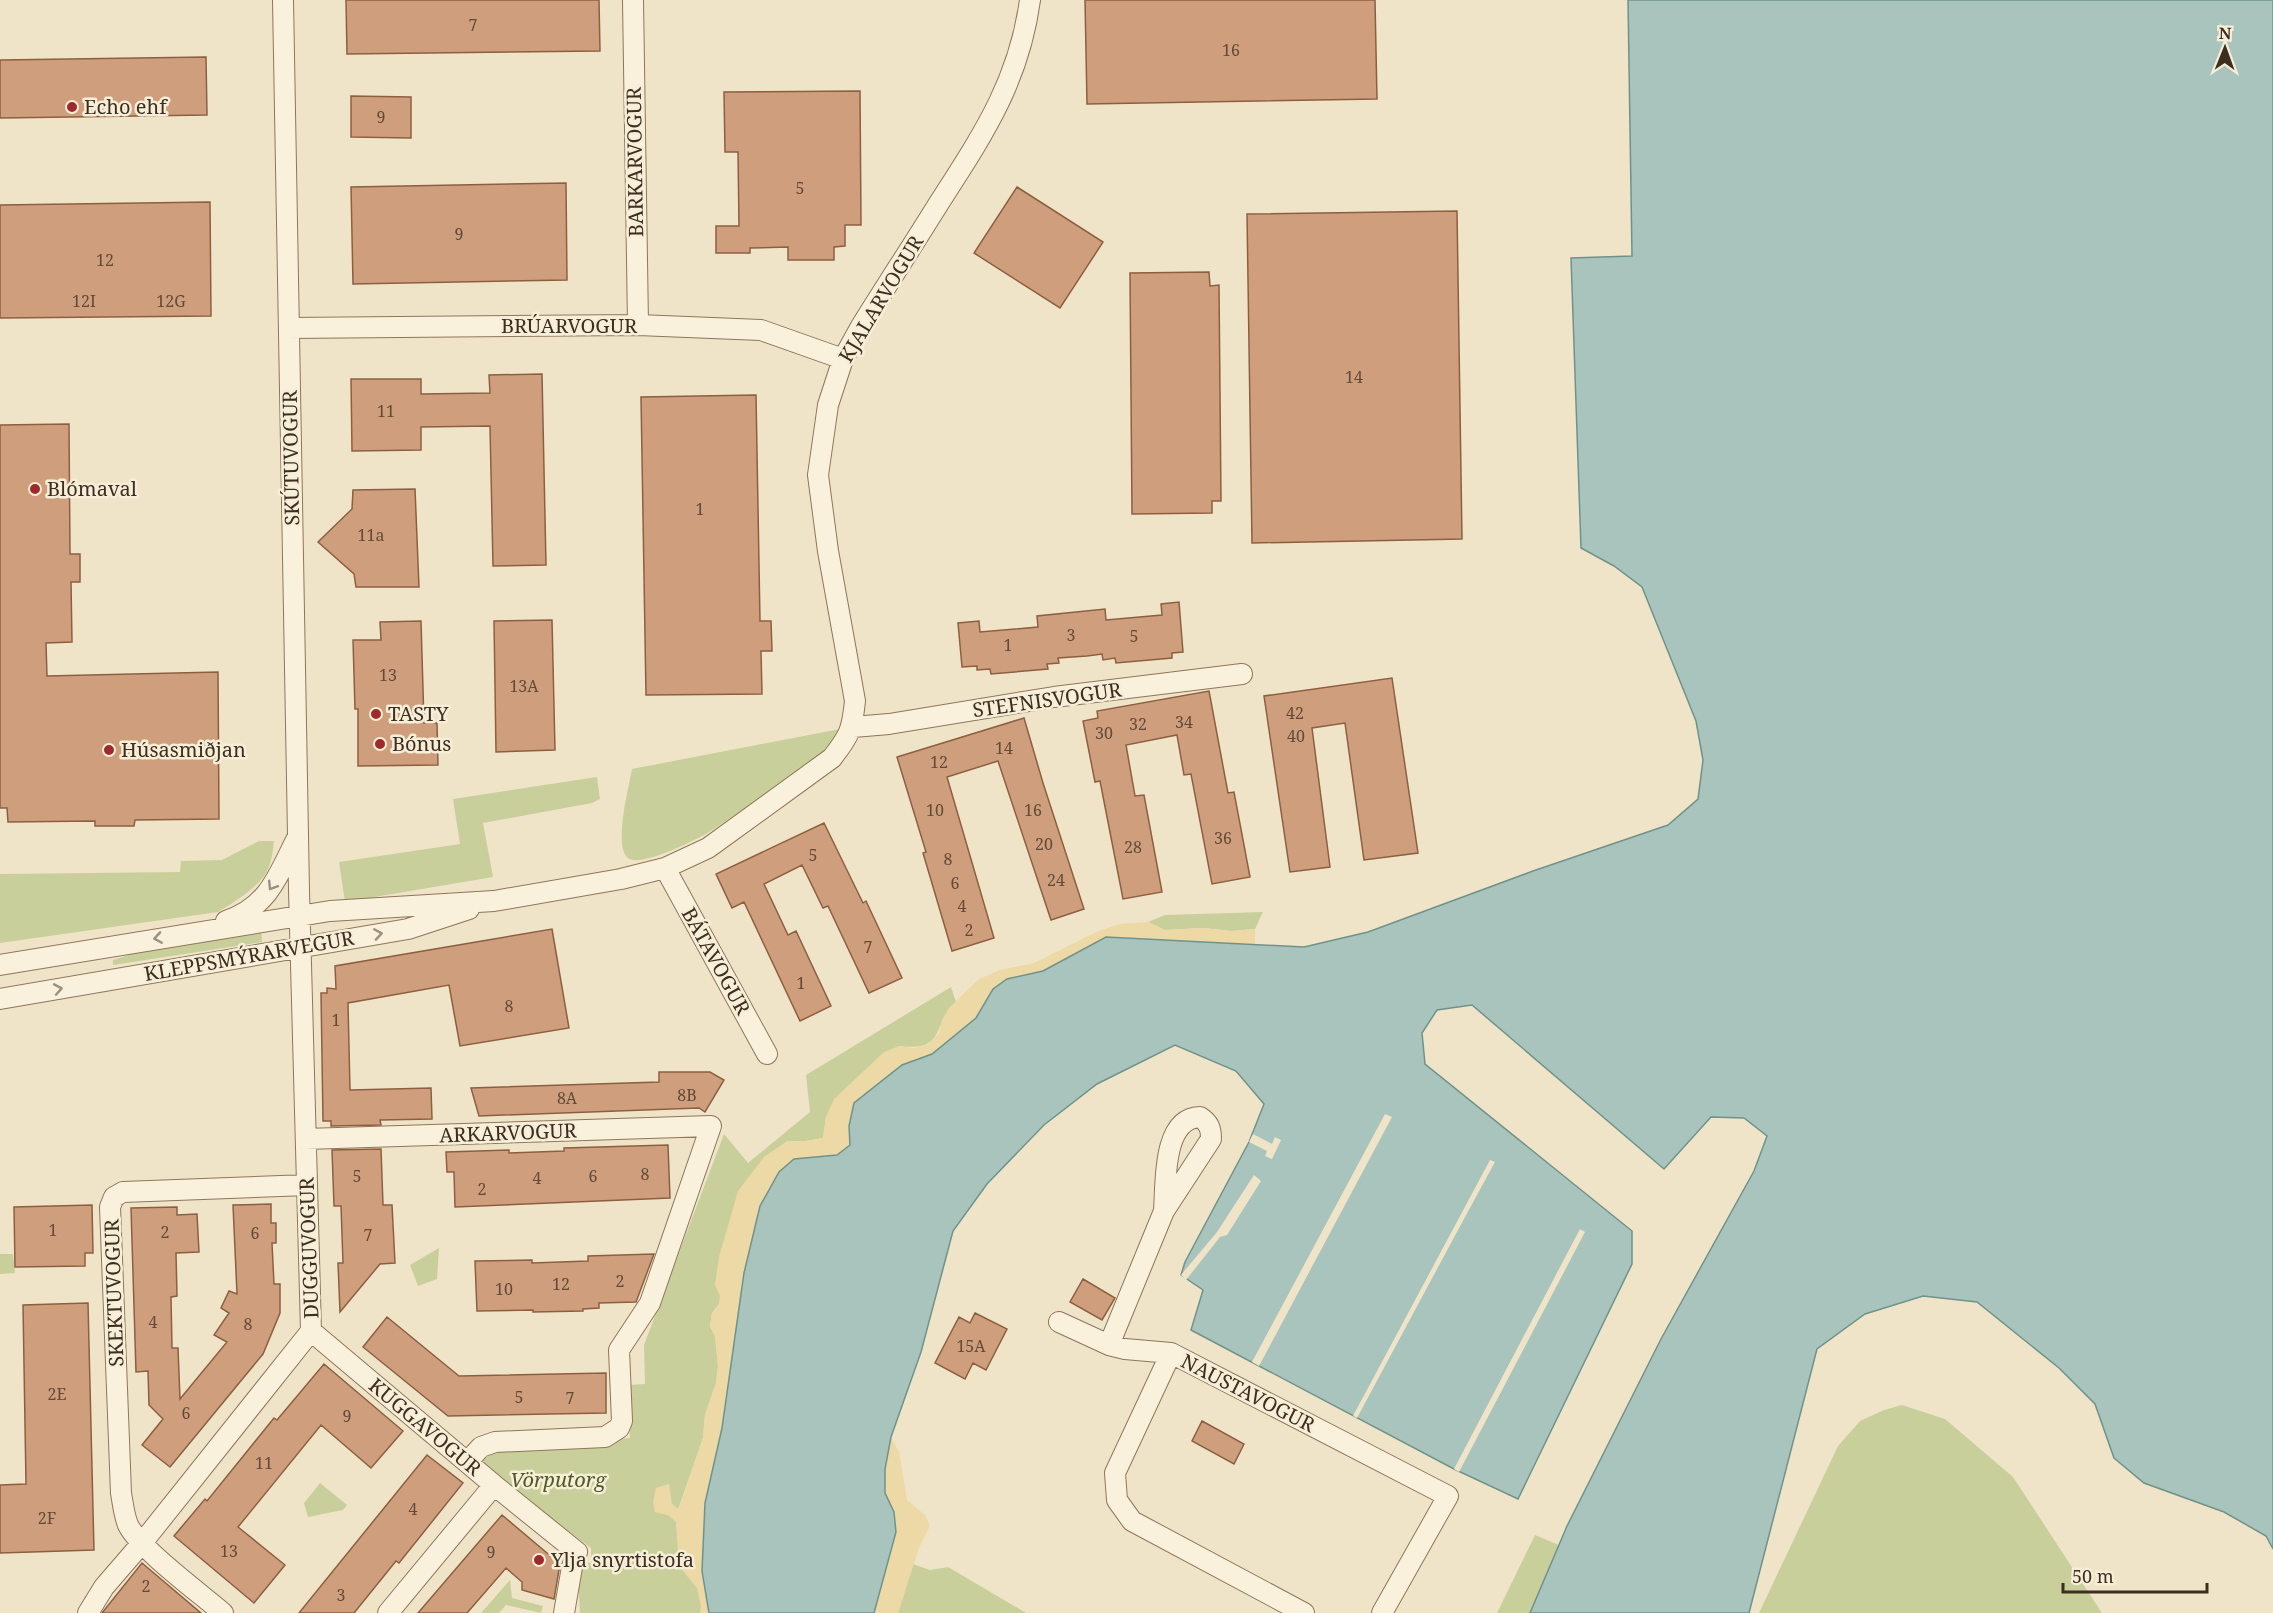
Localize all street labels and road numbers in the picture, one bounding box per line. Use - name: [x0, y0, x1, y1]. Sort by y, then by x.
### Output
- street label: BARKARVOGUR: [620, 86, 649, 237]
- street label: KJALARVOGUR: [832, 229, 930, 367]
- street label: BRÚARVOGUR: [501, 312, 638, 339]
- street label: SKÚTUVOGUR: [276, 389, 305, 526]
- street label: STEFNISVOGUR: [971, 676, 1124, 723]
- street label: BÁTAVOGUR: [676, 902, 757, 1020]
- street label: KLEPPSMÝRARVEGUR: [142, 924, 357, 987]
- street label: ARKARVOGUR: [439, 1117, 578, 1148]
- street label: DUGGUVOGUR: [293, 1176, 324, 1319]
- street label: SKEKTUVOGUR: [97, 1218, 130, 1367]
- street label: NAUSTAVOGUR: [1177, 1347, 1321, 1438]
- street label: KUGGAVOGUR: [363, 1372, 488, 1482]

